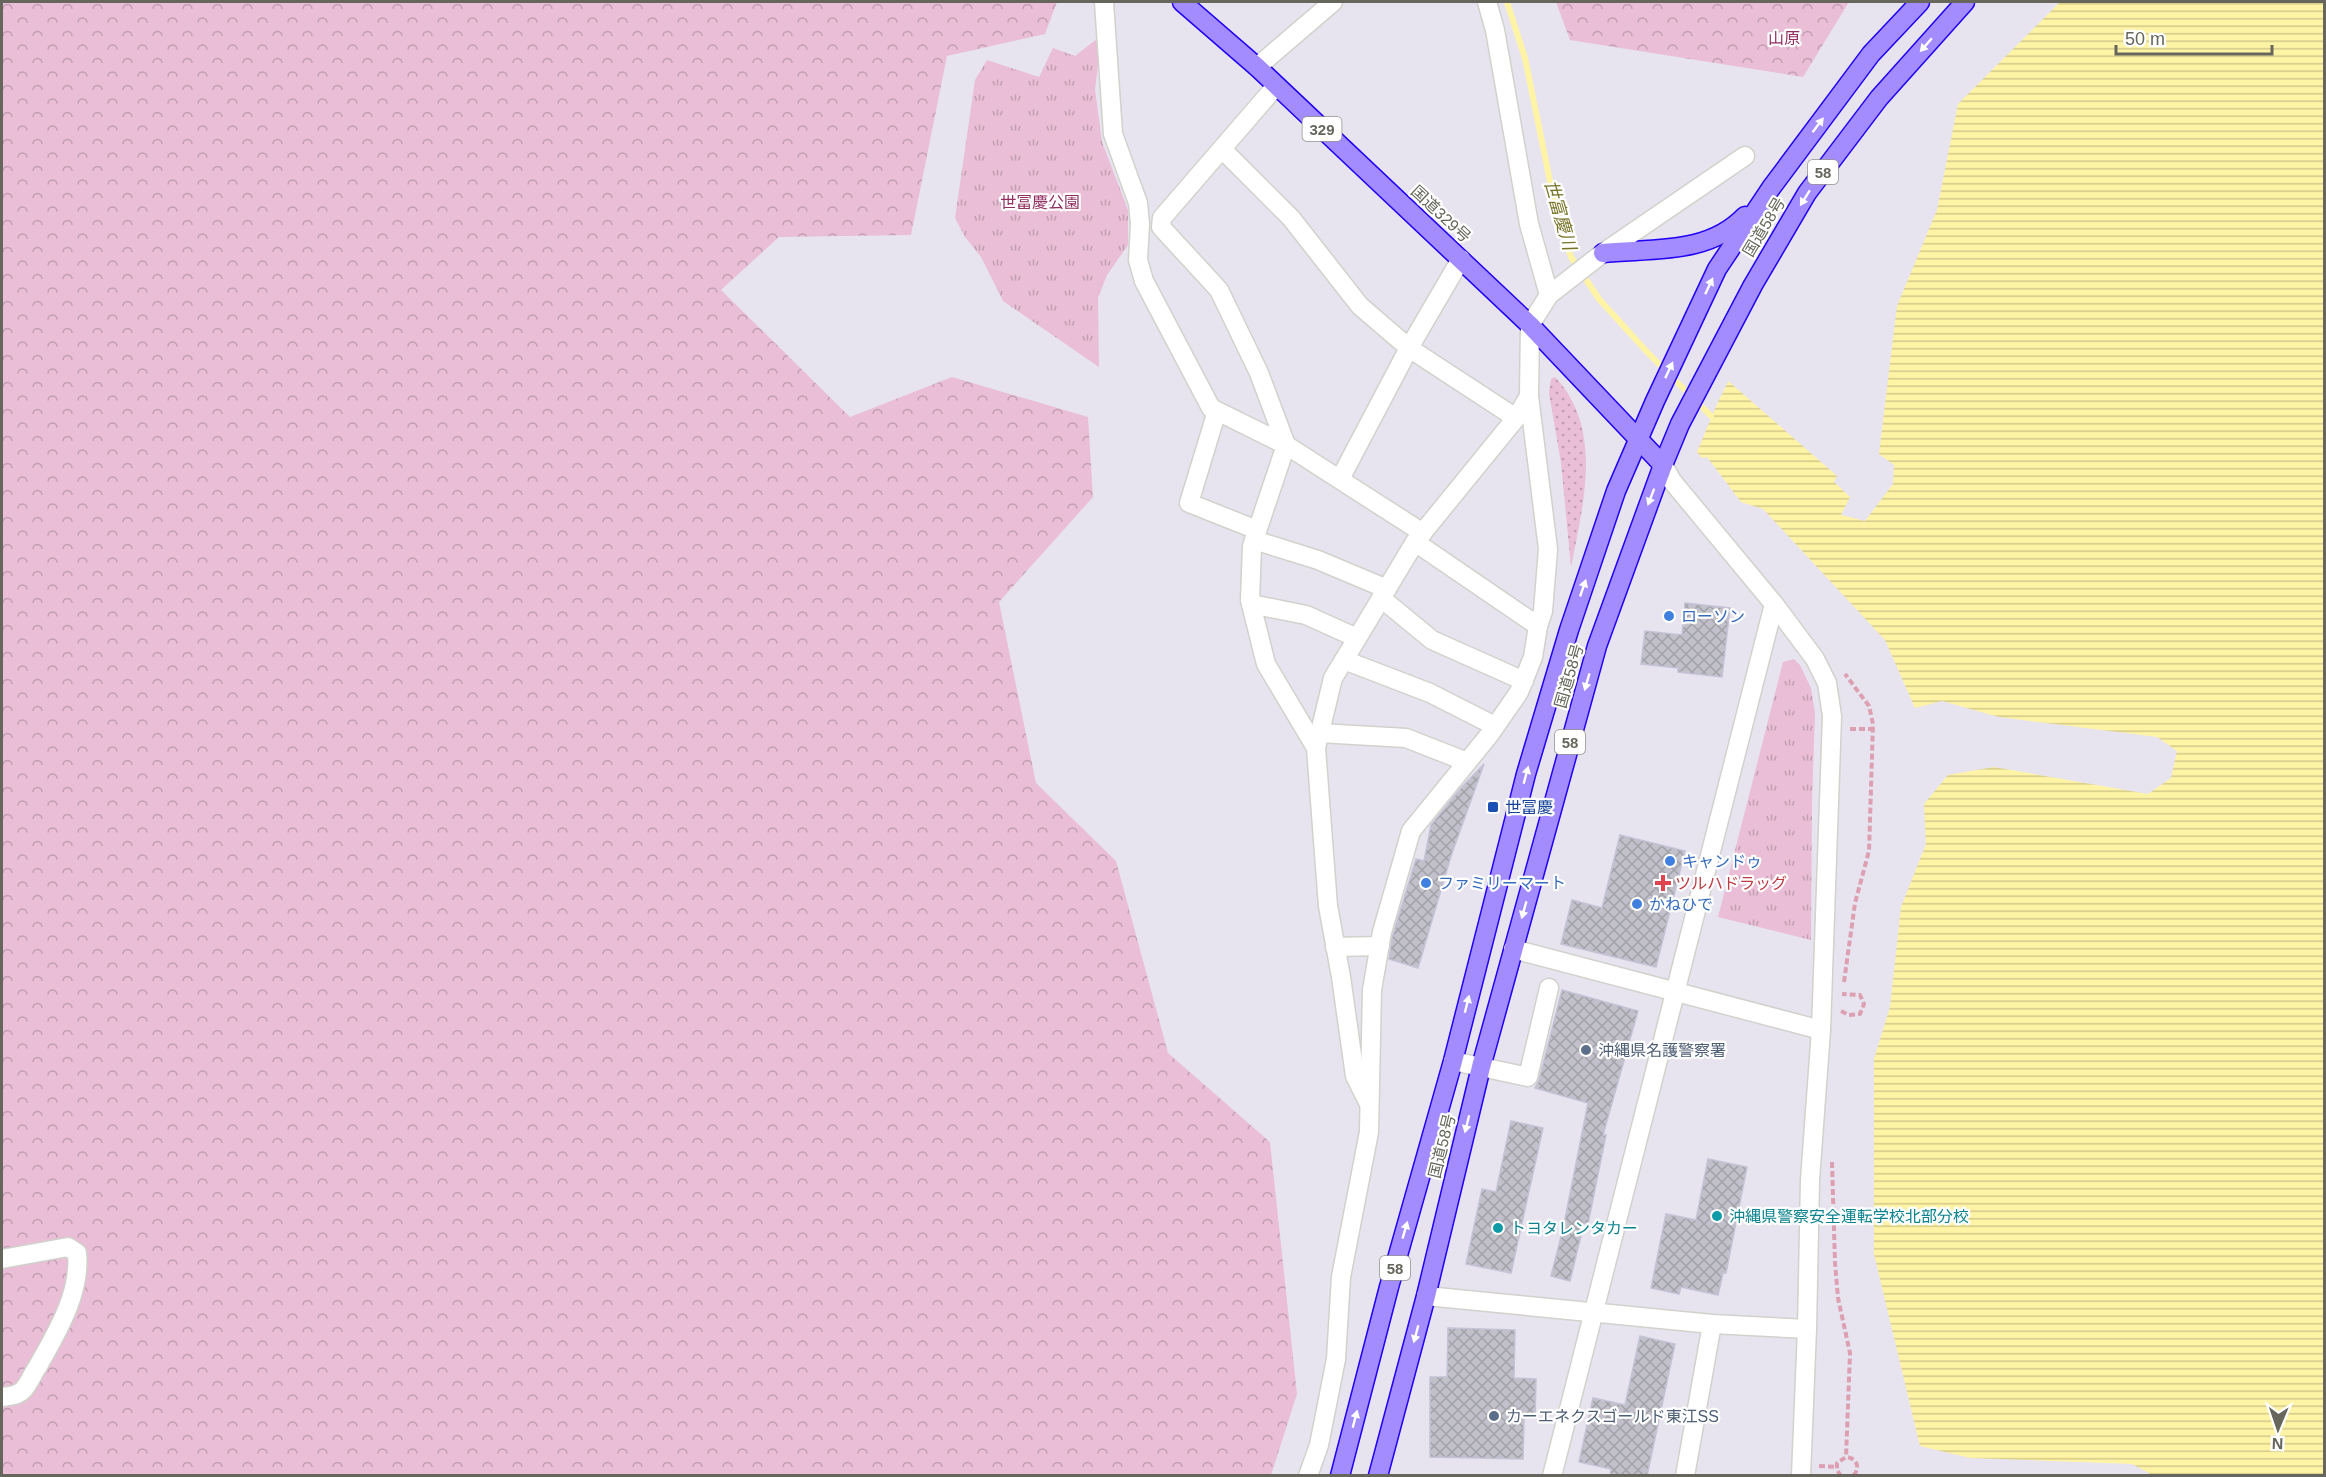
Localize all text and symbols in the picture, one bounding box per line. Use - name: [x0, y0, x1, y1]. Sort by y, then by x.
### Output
- scale bar: [2116, 18, 2272, 56]
- text: 50 m: [2125, 29, 2165, 49]
- park label: 山原: [1768, 30, 1800, 47]
- one-way arrow: [1920, 37, 1933, 52]
- road number: 329: [1302, 117, 1342, 141]
- one-way arrow: [1812, 117, 1824, 133]
- road number: 58: [1808, 160, 1838, 184]
- water label: 世富慶川: [1540, 178, 1580, 254]
- street label: 国道329号: [1408, 182, 1474, 246]
- one-way arrow: [1799, 190, 1810, 206]
- park label: 世冨慶公園: [1000, 194, 1080, 211]
- street label: 国道58号: [1740, 194, 1788, 260]
- one-way arrow: [1704, 277, 1713, 294]
- one-way arrow: [1665, 362, 1674, 379]
- one-way arrow: [1645, 488, 1655, 506]
- one-way arrow: [1579, 579, 1588, 597]
- place label: ローソン: [1681, 608, 1745, 625]
- marker: ローソン: [1662, 609, 1676, 623]
- street label: 国道58号: [1552, 642, 1586, 710]
- one-way arrow: [1582, 673, 1591, 691]
- road number: 58: [1555, 730, 1585, 754]
- one-way arrow: [1522, 766, 1531, 784]
- place label: 世冨慶: [1505, 799, 1553, 816]
- marker: 世冨慶: [1486, 800, 1500, 814]
- place label: キャンドゥ: [1682, 853, 1762, 870]
- marker: キャンドゥ: [1663, 854, 1677, 868]
- place label: ファミリーマート: [1438, 875, 1566, 892]
- place label: ツルハドラッグ: [1675, 875, 1787, 892]
- marker: ファミリーマート: [1419, 876, 1433, 890]
- marker: ツルハドラッグ: [1656, 876, 1670, 890]
- place label: かねひで: [1649, 896, 1713, 913]
- marker: かねひで: [1630, 897, 1644, 911]
- one-way arrow: [1518, 901, 1528, 919]
- one-way arrow: [1463, 995, 1473, 1014]
- place label: 沖縄県名護警察署: [1598, 1042, 1726, 1059]
- marker: 沖縄県名護警察署: [1579, 1043, 1593, 1057]
- street label: 国道58号: [1426, 1112, 1458, 1180]
- one-way arrow: [1462, 1115, 1471, 1134]
- place label: 沖縄県警察安全運転学校北部分校: [1729, 1208, 1969, 1225]
- marker: 沖縄県警察安全運転学校北部分校: [1710, 1209, 1724, 1223]
- place label: トヨタレンタカー: [1510, 1220, 1638, 1237]
- one-way arrow: [1401, 1221, 1410, 1239]
- marker: トヨタレンタカー: [1491, 1221, 1505, 1235]
- road number: 58: [1380, 1256, 1410, 1280]
- one-way arrow: [1410, 1325, 1420, 1343]
- north arrow: [2248, 1399, 2308, 1459]
- place label: カーエネクスゴールド東江SS: [1506, 1408, 1719, 1425]
- marker: カーエネクスゴールド東江SS: [1487, 1409, 1501, 1423]
- one-way arrow: [1351, 1410, 1361, 1428]
- text: N: [2271, 1435, 2284, 1452]

